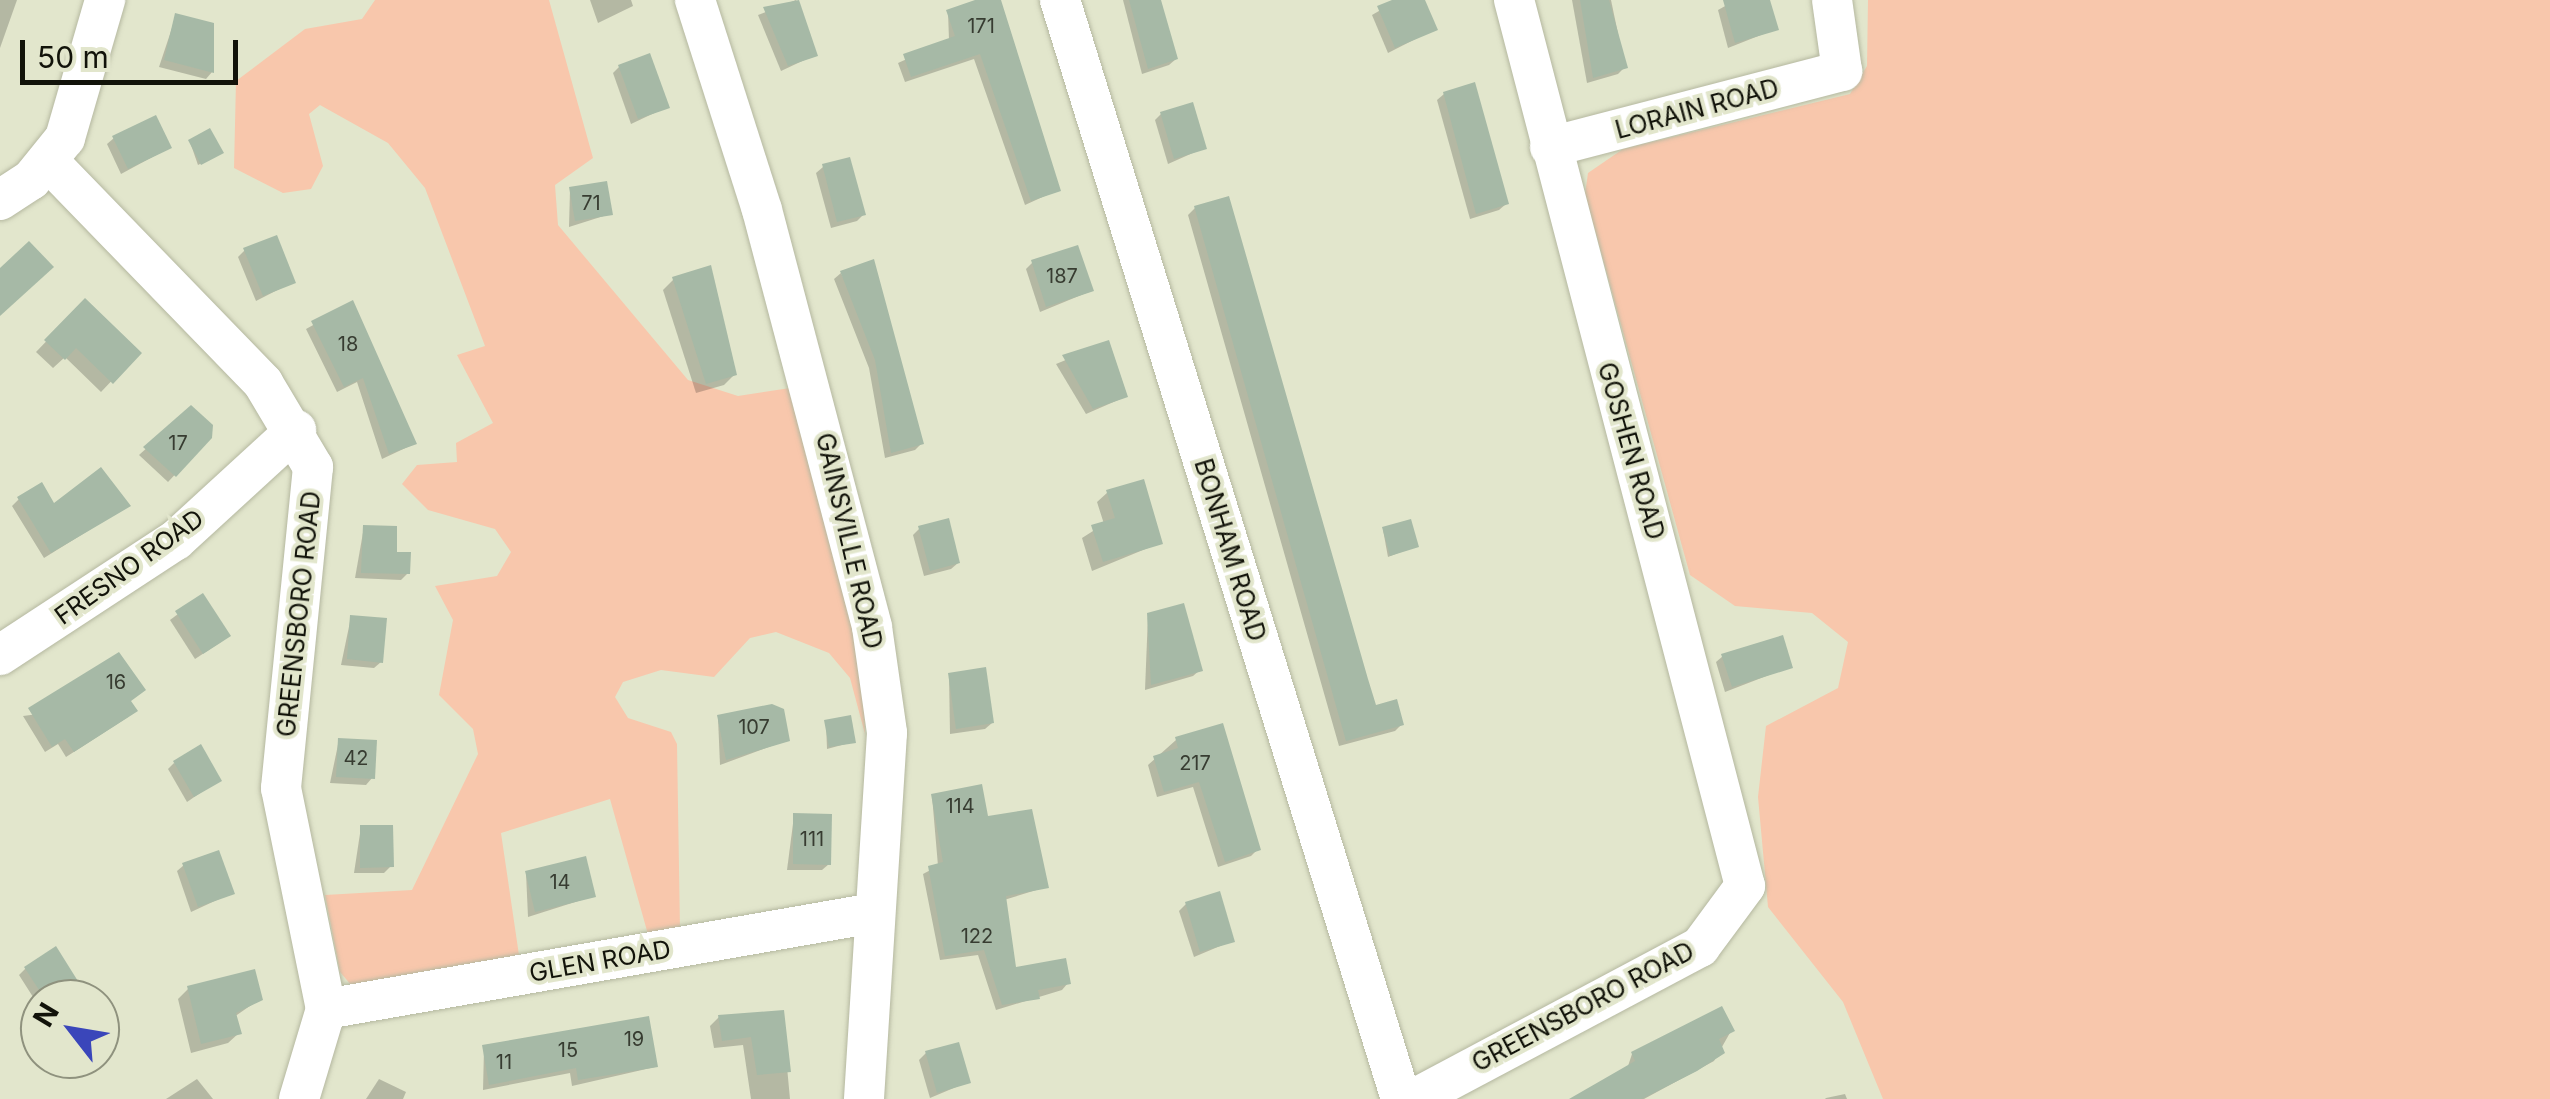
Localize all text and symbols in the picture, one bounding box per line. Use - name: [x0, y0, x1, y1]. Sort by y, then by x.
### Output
- house number: 171: [967, 14, 995, 38]
- scale bar: [25, 20, 242, 82]
- text: 50 m: [37, 39, 109, 75]
- street label: LORAIN ROAD: [1612, 73, 1782, 145]
- house number: 71: [581, 191, 601, 215]
- house number: 187: [1046, 264, 1078, 288]
- house number: 18: [338, 332, 358, 356]
- street label: GOSHEN ROAD: [1591, 359, 1671, 543]
- street label: GAINSVILLE ROAD: [810, 430, 888, 652]
- house number: 17: [168, 431, 188, 455]
- street label: BONHAM ROAD: [1188, 455, 1272, 645]
- street label: GREENSBORO ROAD: [271, 490, 327, 738]
- street label: FRESNO ROAD: [49, 503, 209, 631]
- house number: 16: [106, 670, 126, 694]
- house number: 107: [738, 715, 770, 739]
- house number: 42: [343, 746, 369, 770]
- house number: 217: [1179, 751, 1211, 775]
- house number: 114: [945, 794, 975, 818]
- house number: 111: [800, 827, 824, 851]
- house number: 14: [549, 870, 571, 894]
- house number: 122: [961, 924, 993, 948]
- street label: GLEN ROAD: [527, 934, 673, 988]
- street label: GREENSBORO ROAD: [1467, 936, 1699, 1078]
- north arrow: [20, 979, 120, 1079]
- text: N: [26, 997, 66, 1032]
- house number: 19: [624, 1027, 644, 1051]
- house number: 15: [558, 1038, 578, 1062]
- house number: 11: [496, 1050, 512, 1074]

